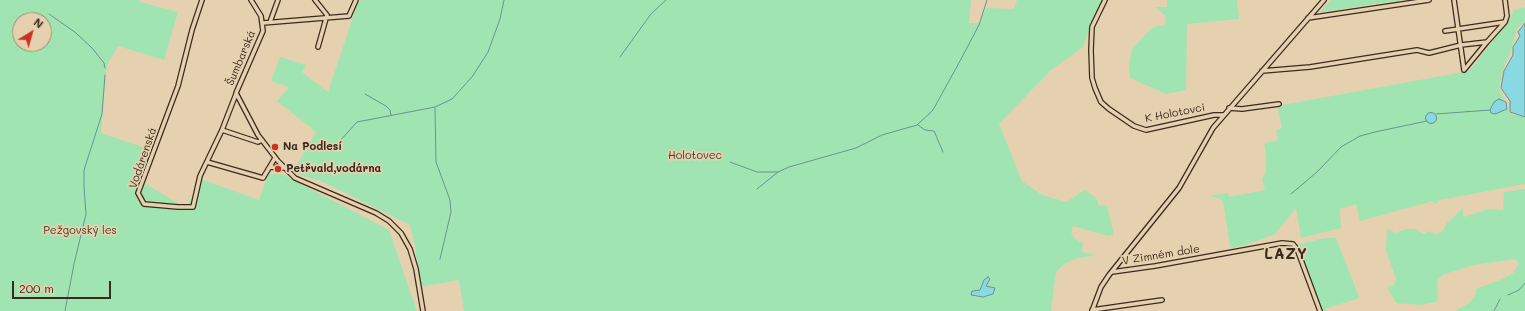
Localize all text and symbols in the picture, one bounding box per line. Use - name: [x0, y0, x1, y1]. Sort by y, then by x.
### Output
- north arrow: [12, 12, 52, 52]
- text: N: [31, 14, 47, 31]
- street label: Šumbarská: [224, 29, 258, 87]
- street label: K Holotovci: [1144, 101, 1206, 125]
- street label: Vodárenská: [126, 126, 160, 190]
- place label: Na Podlesí: [283, 140, 342, 154]
- marker: Na Podlesí: [270, 142, 280, 152]
- park label: Holotovec: [668, 149, 722, 163]
- place label: Petřvald,vodárna: [286, 162, 381, 176]
- marker: Petřvald,vodárna: [273, 164, 283, 174]
- park label: Pežgovský les: [43, 224, 117, 238]
- street label: V Zimném dole: [1121, 242, 1201, 268]
- district label: LAZY: [1264, 245, 1308, 263]
- scale bar: [14, 273, 113, 299]
- text: 200 m: [19, 280, 54, 296]

